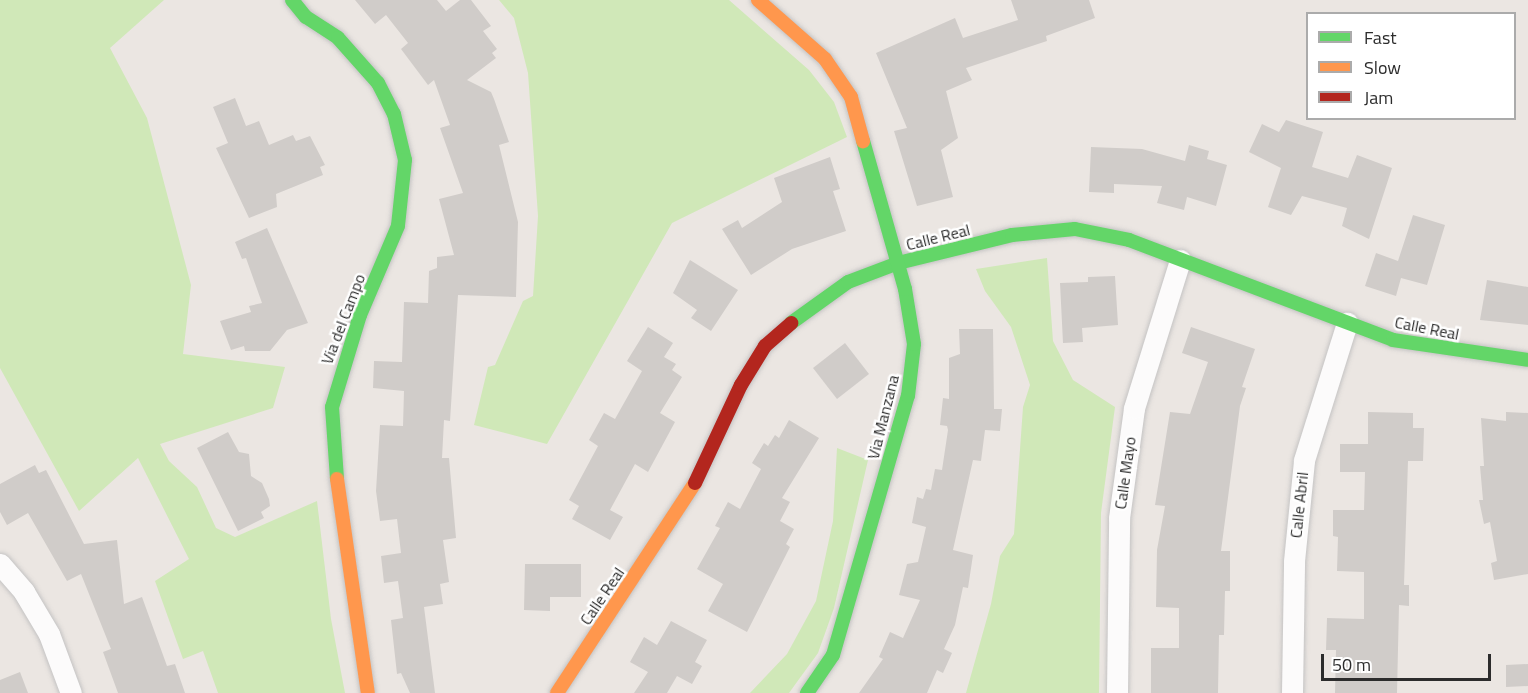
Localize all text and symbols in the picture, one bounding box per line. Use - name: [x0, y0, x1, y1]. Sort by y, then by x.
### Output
- legend: [1306, 12, 1516, 120]
- text: Fast: [1364, 24, 1397, 51]
- text: Slow: [1364, 54, 1401, 81]
- text: Jam: [1364, 84, 1393, 111]
- street label: Calle Real: [904, 220, 972, 254]
- street label: Via del Campo: [317, 271, 369, 367]
- street label: Calle Real: [1393, 312, 1461, 344]
- street label: Via Manzana: [863, 373, 903, 461]
- street label: Calle Mayo: [1110, 435, 1140, 511]
- street label: Calle Abril: [1286, 471, 1312, 539]
- street label: Calle Real: [576, 564, 628, 628]
- scale bar: [1324, 642, 1494, 680]
- text: 50 m: [1332, 651, 1371, 678]

